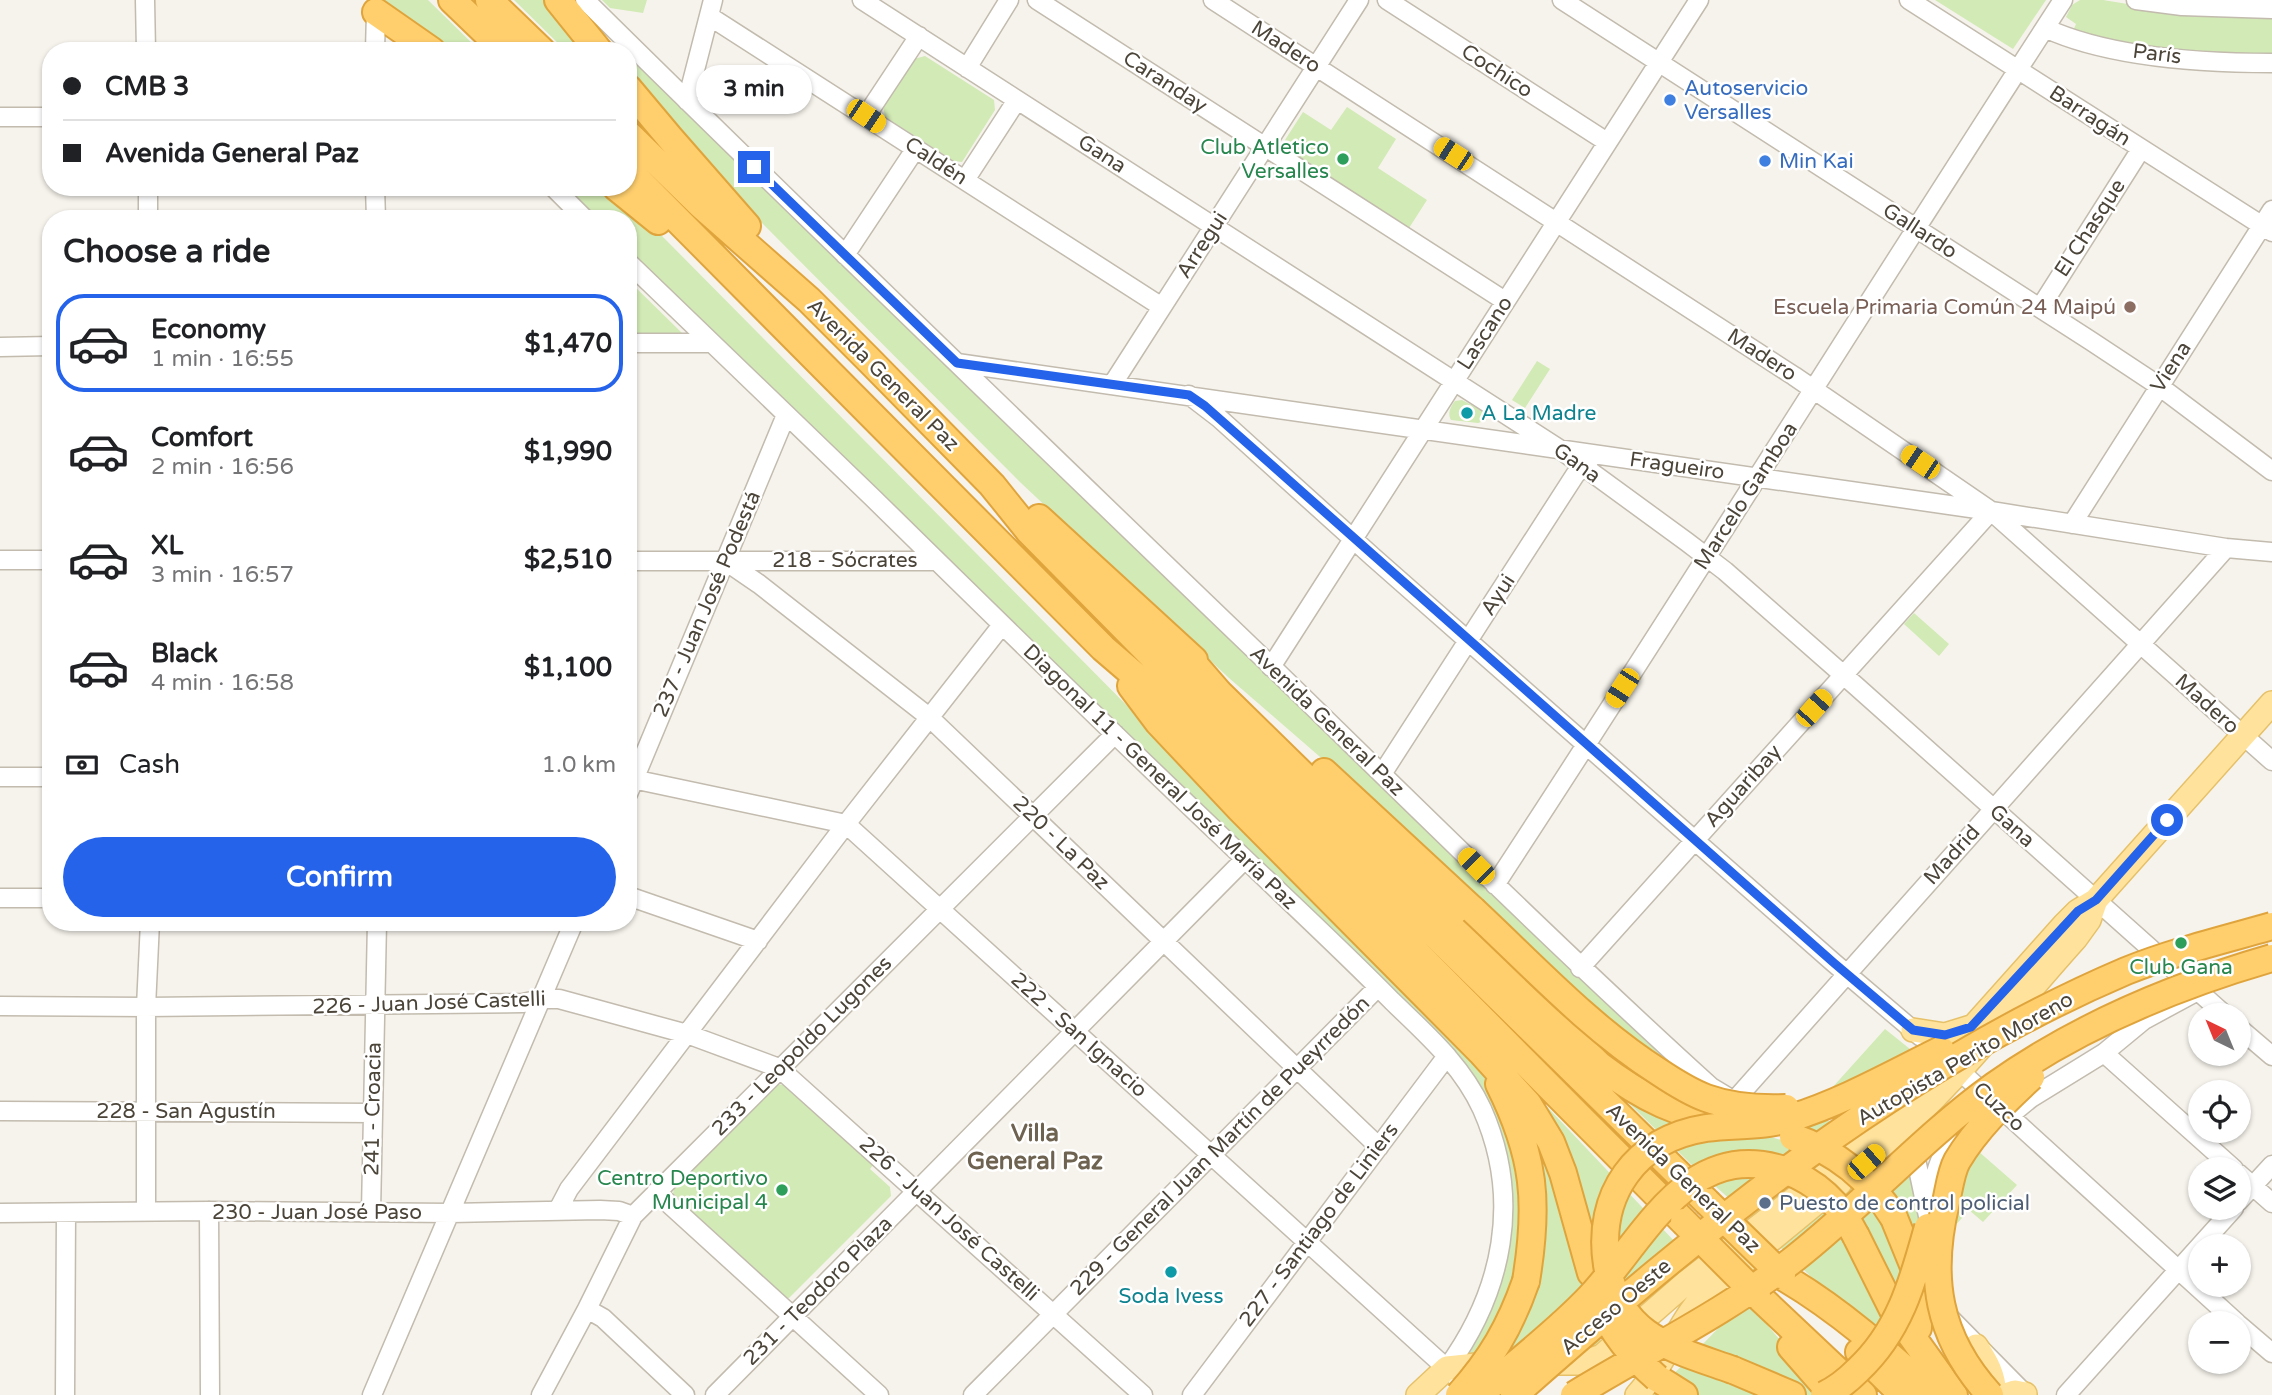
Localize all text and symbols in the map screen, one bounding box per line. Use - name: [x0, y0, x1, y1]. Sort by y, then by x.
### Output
- street label: Madero: [1247, 15, 1325, 79]
- street label: Cochico: [1457, 39, 1537, 103]
- street label: París: [2131, 39, 2183, 69]
- street label: Caranday: [1118, 46, 1212, 118]
- callout: 3 min: [696, 66, 812, 114]
- text: CMB 3: [105, 71, 189, 102]
- text: 3 min: [723, 75, 785, 103]
- place label: Autoservicio Versalles: [1684, 76, 1808, 125]
- street label: Barragán: [2045, 80, 2135, 152]
- marker: Autoservicio Versalles: [1662, 92, 1678, 108]
- car: [843, 96, 890, 136]
- street label: Gana: [1073, 129, 1131, 179]
- street label: Caldén: [900, 132, 972, 190]
- car: [1430, 134, 1477, 174]
- place label: Club Atletico Versalles: [1200, 135, 1329, 184]
- text: Avenida General Paz: [105, 138, 359, 169]
- place label: Min Kai: [1779, 149, 1854, 174]
- route end: [738, 151, 770, 183]
- marker: Club Atletico Versalles: [1335, 151, 1351, 167]
- marker: Min Kai: [1757, 153, 1773, 169]
- street label: El Chasque: [2049, 174, 2131, 281]
- street label: Gallardo: [1878, 198, 1962, 264]
- street label: Arregui: [1171, 207, 1233, 283]
- text: Choose a ride: [63, 233, 270, 271]
- street label: Lascano: [1452, 292, 1518, 374]
- street label: Avenida General Paz: [802, 294, 964, 456]
- place label: Escuela Primaria Común 24 Maipú: [1773, 295, 2116, 320]
- marker: Escuela Primaria Común 24 Maipú: [2122, 299, 2138, 315]
- icon: car: [67, 312, 130, 375]
- text: Economy: [151, 314, 266, 345]
- street label: Madero: [1723, 323, 1801, 387]
- text: $1,470: [524, 328, 612, 359]
- street label: Viena: [2145, 337, 2197, 397]
- text: 1 min · 16:55: [151, 345, 294, 373]
- place label: A La Madre: [1481, 401, 1597, 426]
- marker: A La Madre: [1459, 405, 1475, 421]
- street label: Marcelo Gamboa: [1689, 417, 1803, 575]
- icon: car: [67, 420, 130, 483]
- text: Comfort: [151, 422, 253, 453]
- text: $1,990: [524, 436, 612, 467]
- street label: Gana: [1548, 438, 1606, 488]
- car: [1897, 442, 1944, 482]
- street label: Fragueiro: [1628, 447, 1726, 485]
- text: 2 min · 16:56: [151, 453, 294, 481]
- street label: 237 - Juan José Podestá: [648, 487, 766, 721]
- icon: car: [67, 528, 130, 591]
- text: XL: [151, 530, 183, 561]
- text: $2,510: [524, 544, 612, 575]
- street label: 218 - Sócrates: [772, 548, 918, 573]
- text: 3 min · 16:57: [151, 561, 294, 589]
- street label: Ayui: [1475, 570, 1521, 620]
- icon: car: [67, 636, 130, 699]
- text: Black: [151, 638, 218, 669]
- street label: Diagonal 11 - General José María Paz: [1018, 639, 1302, 915]
- street label: Avenida General Paz: [1245, 641, 1409, 801]
- text: $1,100: [524, 652, 612, 683]
- car: [1602, 665, 1643, 711]
- text: 4 min · 16:58: [151, 669, 294, 697]
- street label: Madero: [2170, 669, 2244, 739]
- car: [1793, 685, 1836, 731]
- street label: Aguaribay: [1699, 739, 1787, 833]
- icon: cash: [63, 746, 101, 784]
- text: Cash: [119, 749, 180, 780]
- text: 1.0 km: [542, 751, 616, 779]
- street label: 220 - La Paz: [1008, 791, 1114, 895]
- street label: Gana: [1984, 799, 2040, 853]
- route start: [2151, 804, 2183, 836]
- street label: Madrid: [1919, 820, 1985, 890]
- button: Confirm: [63, 837, 616, 917]
- car: [1454, 844, 1499, 888]
- marker: Club Gana: [2173, 935, 2189, 951]
- street label: 233 - Leopoldo Lugones: [707, 951, 897, 1141]
- place label: Club Gana: [2129, 955, 2233, 980]
- street label: 222 - San Ignacio: [1006, 967, 1152, 1103]
- street label: 226 - Juan José Castelli: [312, 986, 546, 1020]
- street label: Autopista Perito Moreno: [1852, 987, 2078, 1131]
- street label: 229 - General Juan Martín de Pueyrredón: [1065, 991, 1375, 1301]
- north arrow: [2188, 1003, 2250, 1066]
- map controls: [2188, 1003, 2251, 1374]
- street label: 241 - Croacia: [359, 1042, 387, 1176]
- street label: Cuzco: [1968, 1077, 2030, 1137]
- button: locate: [2188, 1080, 2251, 1143]
- street label: Avenida General Paz: [1601, 1098, 1765, 1258]
- street label: 228 - San Agustín: [96, 1099, 276, 1124]
- street label: 227 - Santiago de Liniers: [1234, 1118, 1404, 1332]
- district label: Villa General Paz: [967, 1119, 1103, 1176]
- street label: 226 - Juan José Castelli: [854, 1132, 1044, 1306]
- car: [1844, 1140, 1889, 1184]
- button: layers: [2188, 1157, 2251, 1220]
- place label: Centro Deportivo Municipal 4: [597, 1166, 768, 1215]
- marker: Centro Deportivo Municipal 4: [774, 1182, 790, 1198]
- place label: Puesto de control policial: [1779, 1191, 2030, 1216]
- marker: Puesto de control policial: [1757, 1195, 1773, 1211]
- street label: 230 - Juan José Paso: [212, 1200, 422, 1225]
- street label: 231 - Teodoro Plaza: [738, 1211, 898, 1371]
- button: +: [2188, 1234, 2251, 1297]
- street label: Acceso Oeste: [1556, 1254, 1676, 1360]
- marker: Soda Ivess: [1163, 1264, 1179, 1280]
- place label: Soda Ivess: [1118, 1284, 1224, 1309]
- button: −: [2188, 1311, 2251, 1374]

